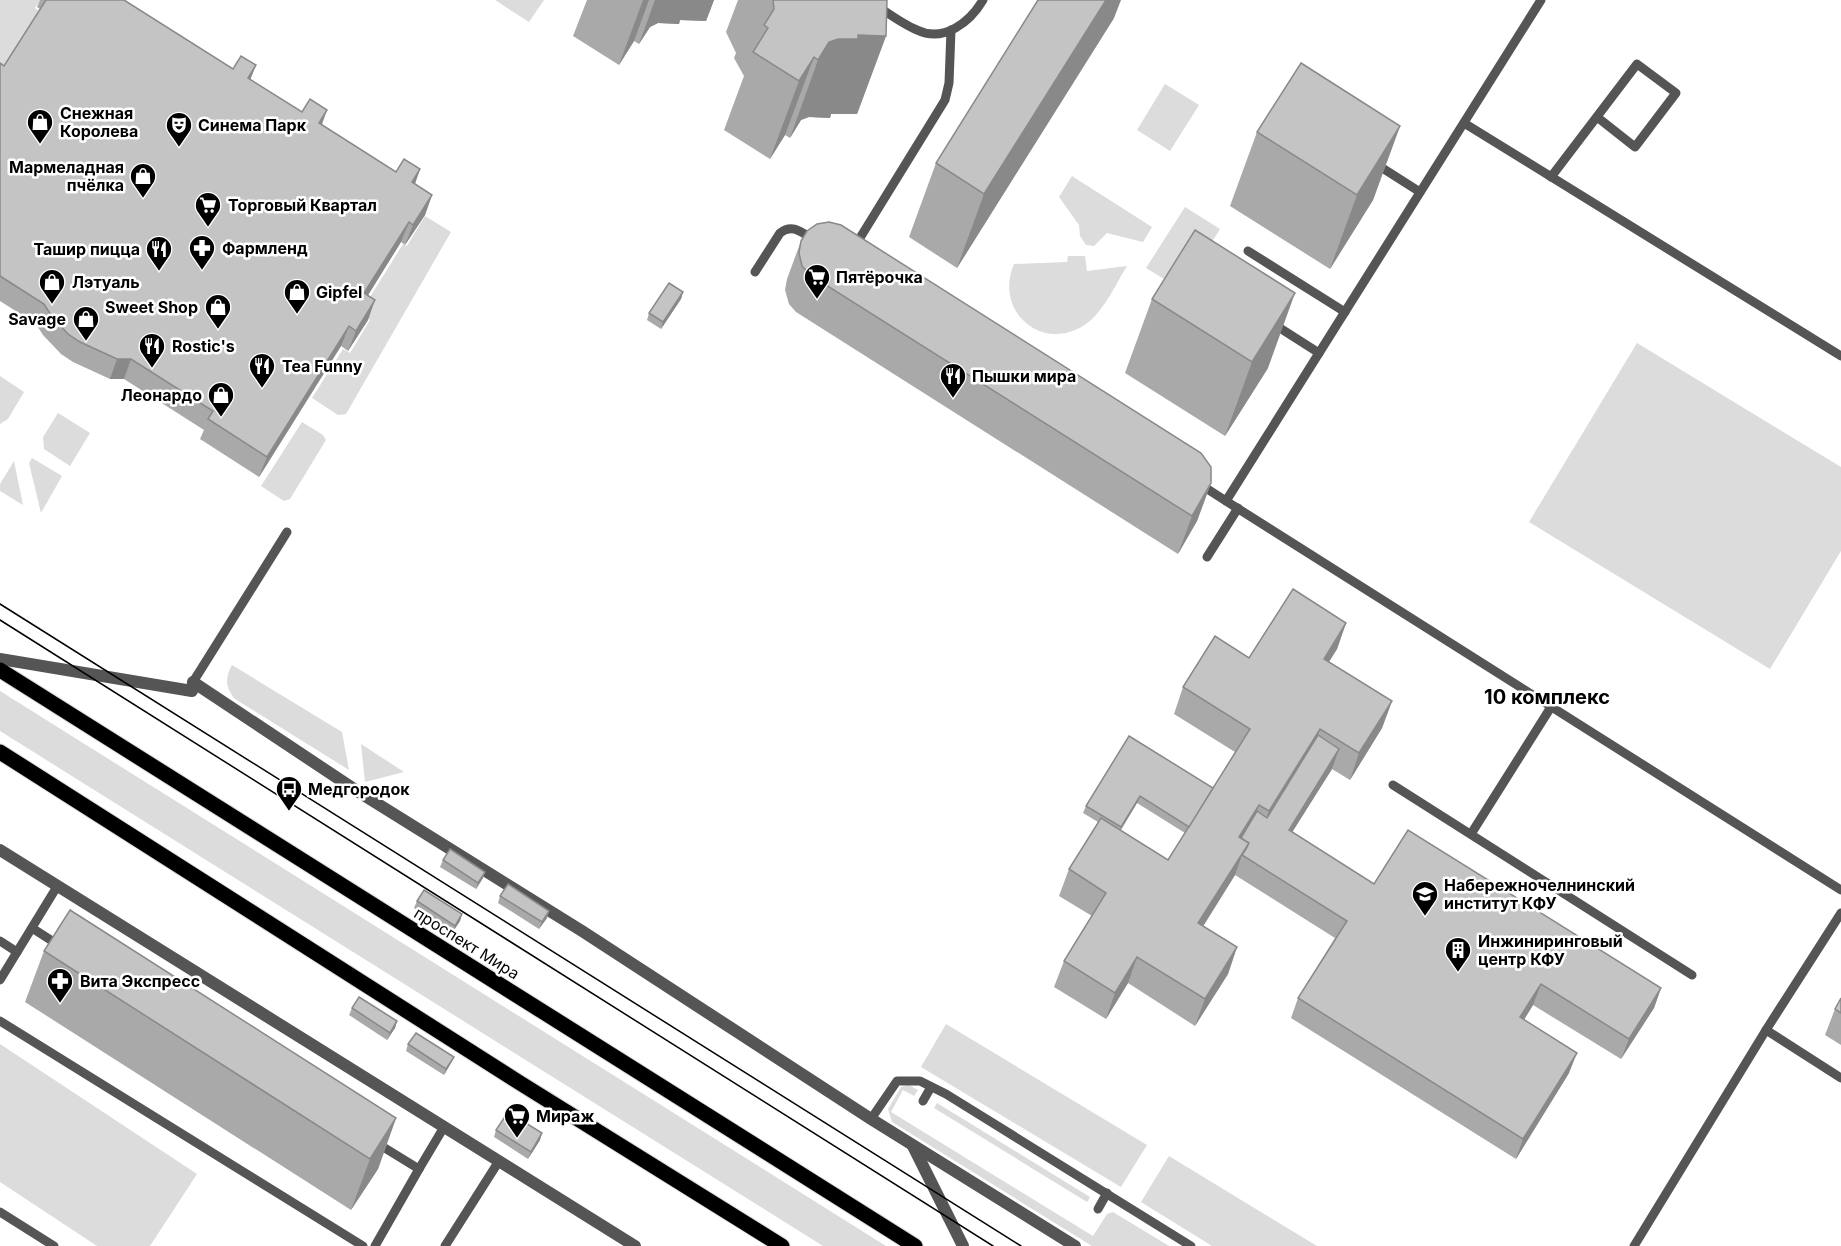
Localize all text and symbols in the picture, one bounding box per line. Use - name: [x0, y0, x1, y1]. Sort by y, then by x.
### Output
- place label: Снежная Королева: [60, 103, 138, 141]
- shop icon: Снежная Королева: [25, 107, 55, 145]
- theatre icon: Синема Парк: [164, 110, 194, 148]
- place label: Синема Парк: [198, 115, 307, 135]
- place label: Мармеладная пчёлка: [9, 157, 124, 195]
- shop icon: Мармеладная пчёлка: [128, 161, 158, 199]
- supermarket icon: Торговый Квартал: [193, 190, 223, 228]
- place label: Торговый Квартал: [228, 195, 377, 215]
- pharmacy icon: Фармленд: [187, 233, 217, 271]
- restaurant icon: Ташир пицца: [144, 234, 174, 272]
- place label: Фармленд: [222, 238, 308, 258]
- place label: Ташир пицца: [34, 239, 140, 259]
- supermarket icon: Пятёрочка: [802, 262, 832, 300]
- shop icon: Лэтуаль: [37, 267, 67, 305]
- place label: Пятёрочка: [836, 267, 923, 287]
- place label: Лэтуаль: [72, 272, 140, 292]
- shop icon: Gipfel: [282, 277, 312, 315]
- place label: Gipfel: [316, 282, 362, 302]
- shop icon: Sweet Shop: [203, 292, 233, 330]
- place label: Sweet Shop: [105, 297, 198, 317]
- shop icon: Savage: [71, 304, 101, 342]
- place label: Savage: [8, 309, 66, 329]
- restaurant icon: Rostiс's: [137, 331, 167, 369]
- place label: Rostiс's: [172, 336, 235, 356]
- restaurant icon: Tea Funny: [247, 351, 277, 389]
- place label: Tea Funny: [282, 356, 363, 376]
- restaurant icon: Пышки мира: [938, 361, 968, 399]
- place label: Пышки мира: [972, 366, 1076, 386]
- shop icon: Леонардо: [206, 380, 236, 418]
- place label: Леонардо: [121, 385, 202, 405]
- district label: 10 комплекс: [1484, 685, 1610, 709]
- bus stop icon: Медгородок: [274, 774, 304, 812]
- place label: Медгородок: [308, 779, 410, 799]
- place label: Набережночелнинский институт КФУ: [1444, 875, 1635, 913]
- school or university icon: Набережночелнинский институт КФУ: [1410, 879, 1440, 917]
- street label: проспект Мира: [411, 903, 523, 983]
- place label: Инжиниринговый центр КФУ: [1478, 931, 1623, 969]
- building icon: Инжиниринговый центр КФУ: [1443, 935, 1473, 973]
- pharmacy icon: Вита Экспресс: [45, 966, 75, 1004]
- place label: Вита Экспресс: [80, 971, 200, 991]
- supermarket icon: Мираж: [502, 1101, 532, 1139]
- place label: Мираж: [536, 1106, 594, 1126]

